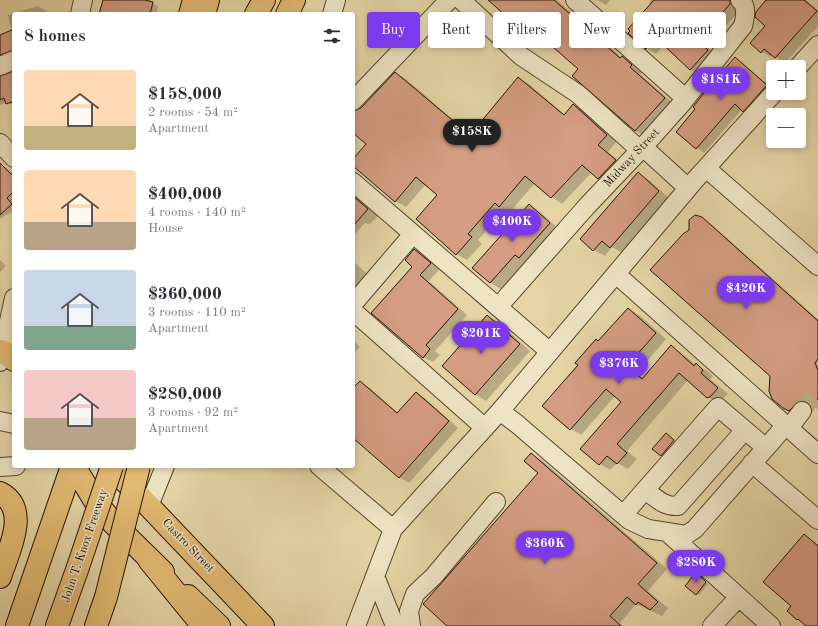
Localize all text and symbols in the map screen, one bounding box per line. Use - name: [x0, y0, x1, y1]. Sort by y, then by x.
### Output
- chip: Buy: [367, 12, 420, 48]
- chip: Rent: [428, 12, 485, 48]
- chip: Filters: [493, 12, 561, 48]
- chip: New: [569, 12, 625, 48]
- chip: Apartment: [633, 12, 726, 48]
- icon: filters: [321, 25, 343, 47]
- text: 8 homes: [24, 28, 86, 45]
- map controls: [766, 60, 806, 148]
- button: +: [766, 60, 806, 100]
- pin: $181K: [693, 67, 749, 101]
- text: $181K: [701, 73, 741, 86]
- icon: home: [56, 86, 104, 134]
- text: $158,000: [148, 86, 222, 103]
- text: 2 rooms · 54 m²: [148, 106, 238, 119]
- button: −: [766, 108, 806, 148]
- pin: $158K: [444, 119, 500, 153]
- text: Apartment: [148, 122, 209, 135]
- text: $158K: [452, 125, 492, 138]
- street label: Midway Street: [602, 126, 662, 190]
- icon: home: [56, 186, 104, 234]
- text: $400,000: [148, 186, 222, 203]
- text: 4 rooms · 140 m²: [148, 206, 246, 219]
- pin: $400K: [484, 209, 540, 243]
- text: $400K: [492, 215, 532, 228]
- text: House: [148, 222, 183, 235]
- pin: $420K: [718, 276, 774, 310]
- text: $420K: [726, 282, 766, 295]
- icon: home: [56, 286, 104, 334]
- text: $360,000: [148, 286, 222, 303]
- text: 3 rooms · 110 m²: [148, 306, 246, 319]
- pin: $201K: [453, 321, 509, 355]
- text: Apartment: [148, 322, 209, 335]
- text: $201K: [461, 327, 501, 340]
- pin: $376K: [591, 351, 647, 385]
- text: $376K: [599, 357, 639, 370]
- icon: home: [56, 386, 104, 434]
- text: $280,000: [148, 386, 222, 403]
- text: 3 rooms · 92 m²: [148, 406, 238, 419]
- text: Apartment: [148, 422, 209, 435]
- street label: John T. Knox Freeway: [60, 487, 110, 604]
- street label: Castro Street: [160, 517, 216, 575]
- pin: $360K: [517, 531, 573, 565]
- text: $360K: [525, 537, 565, 550]
- pin: $280K: [668, 550, 724, 584]
- text: $280K: [676, 556, 716, 569]

